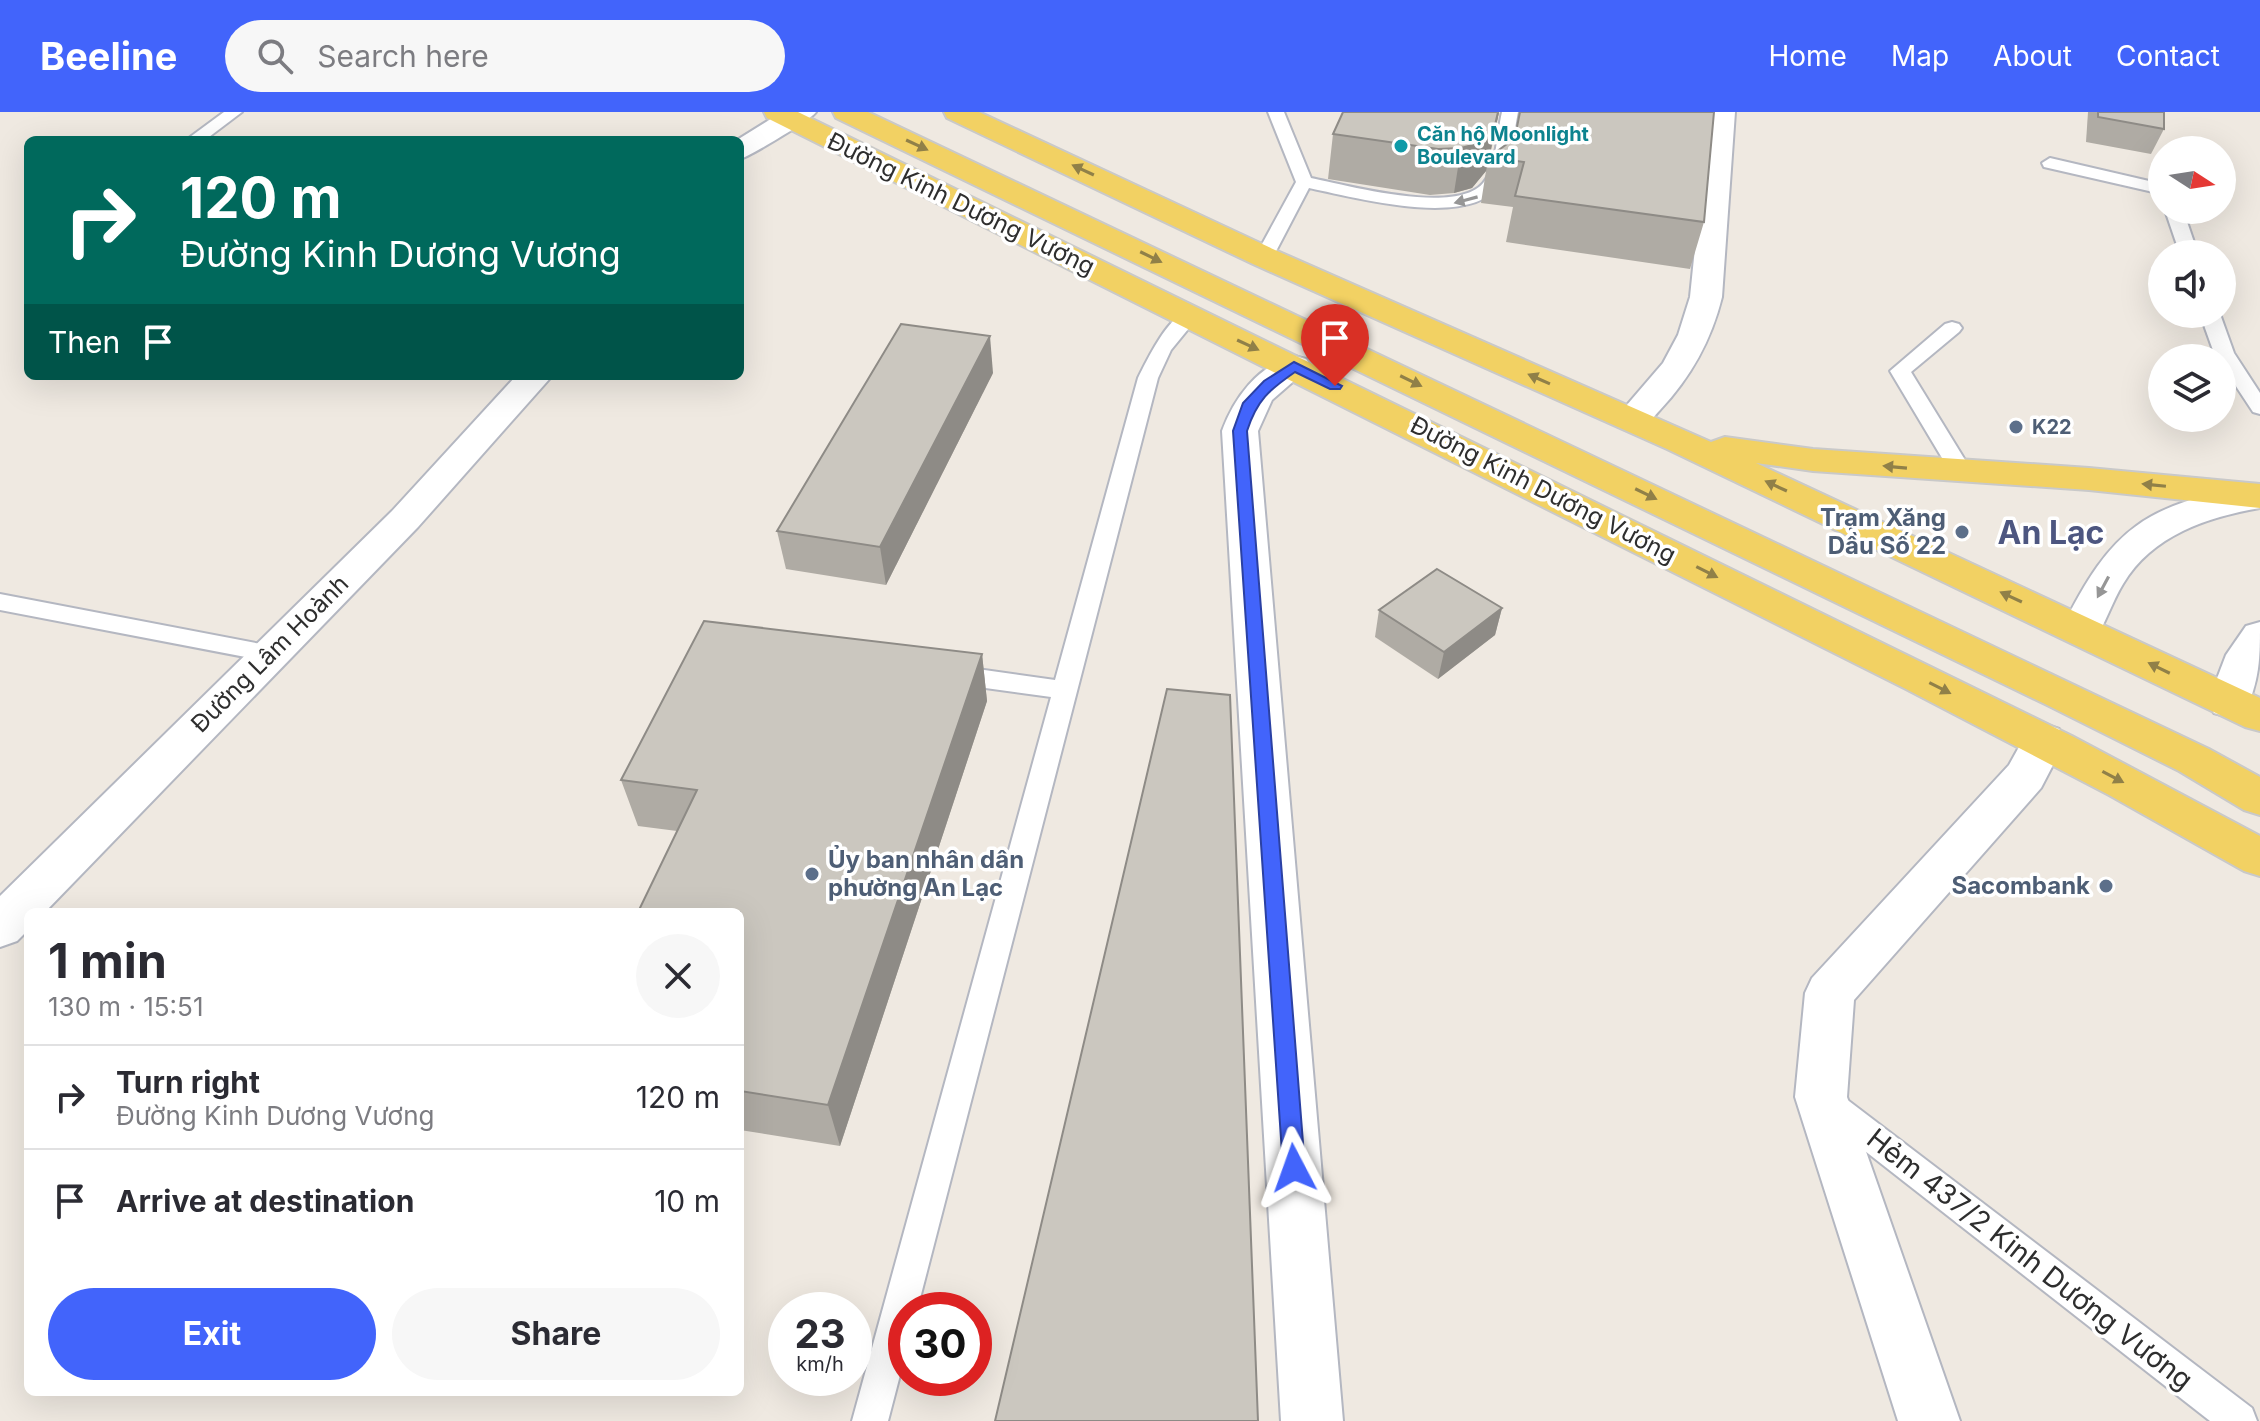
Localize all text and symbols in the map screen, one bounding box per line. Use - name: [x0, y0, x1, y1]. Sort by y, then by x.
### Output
- search box: [225, 20, 785, 92]
- text: Beeline: [40, 33, 177, 79]
- icon: search: [253, 34, 297, 78]
- text: Search here: [317, 38, 489, 74]
- text: Home: [1768, 39, 1847, 73]
- text: Map: [1891, 39, 1949, 73]
- text: About: [1993, 39, 2072, 73]
- text: Contact: [2116, 39, 2220, 73]
- place label: Căn hộ Moonlight Boulevard: [1417, 122, 1589, 169]
- street label: Đường Kinh Dương Vương: [823, 126, 1100, 281]
- north arrow: [2148, 136, 2236, 224]
- map controls: [2148, 136, 2236, 432]
- marker: Căn hộ Moonlight Boulevard: [1392, 137, 1410, 155]
- one-way arrow: [905, 138, 928, 152]
- one-way arrow: [1072, 163, 1095, 177]
- text: 120 m: [180, 164, 342, 232]
- icon: right: [48, 168, 152, 272]
- one-way arrow: [1453, 194, 1478, 206]
- text: Đường Kinh Dương Vương: [180, 232, 621, 276]
- button: sound: [2148, 240, 2236, 328]
- one-way arrow: [1140, 250, 1163, 264]
- pin: [1301, 304, 1369, 386]
- icon: arrive: [1313, 316, 1357, 360]
- icon: arrive: [136, 320, 180, 364]
- text: Then: [48, 324, 120, 360]
- one-way arrow: [1237, 338, 1260, 351]
- button: layers: [2148, 344, 2236, 432]
- one-way arrow: [1527, 372, 1551, 385]
- one-way arrow: [1400, 374, 1423, 388]
- street label: Đường Kinh Dương Vương: [1406, 410, 1681, 569]
- place label: K22: [2032, 415, 2072, 439]
- marker: K22: [2007, 418, 2025, 436]
- one-way arrow: [1882, 461, 1907, 474]
- one-way arrow: [1764, 479, 1787, 493]
- one-way arrow: [2142, 479, 2167, 492]
- one-way arrow: [1634, 487, 1657, 501]
- place label: Trạm Xăng Dầu Số 22: [1820, 503, 1946, 560]
- district label: An Lạc: [1998, 513, 2104, 552]
- marker: Trạm Xăng Dầu Số 22: [1953, 523, 1971, 541]
- one-way arrow: [1696, 565, 1719, 578]
- street label: Đường Lâm Hoành: [185, 569, 354, 738]
- one-way arrow: [2096, 576, 2110, 598]
- one-way arrow: [1999, 590, 2022, 604]
- one-way arrow: [2148, 661, 2171, 675]
- one-way arrow: [1928, 681, 1951, 695]
- one-way arrow: [2101, 770, 2124, 783]
- place label: Ủy ban nhân dân phường An Lạc: [828, 845, 1024, 902]
- marker: Ủy ban nhân dân phường An Lạc: [803, 865, 821, 883]
- place label: Sacombank: [1951, 871, 2090, 900]
- marker: Sacombank: [2097, 877, 2115, 895]
- text: 1 min: [48, 931, 167, 990]
- button: close: [636, 934, 720, 1018]
- text: 130 m · 15:51: [48, 991, 204, 1022]
- text: Turn right: [116, 1064, 260, 1100]
- icon: right: [48, 1075, 92, 1119]
- text: 120 m: [636, 1079, 720, 1115]
- text: Đường Kinh Dương Vương: [116, 1100, 434, 1131]
- street label: Hẻm 437/2 Kinh Dương Vương: [1860, 1121, 2200, 1397]
- position arrow: [1252, 1126, 1336, 1210]
- icon: arrive: [48, 1179, 92, 1223]
- text: Arrive at destination: [116, 1183, 414, 1219]
- text: 10 m: [654, 1183, 720, 1219]
- button: Exit: [48, 1288, 376, 1380]
- button: Share: [392, 1288, 720, 1380]
- speed limit sign: 30: [888, 1292, 992, 1396]
- text: 23: [794, 1309, 846, 1358]
- text: km/h: [796, 1352, 844, 1376]

